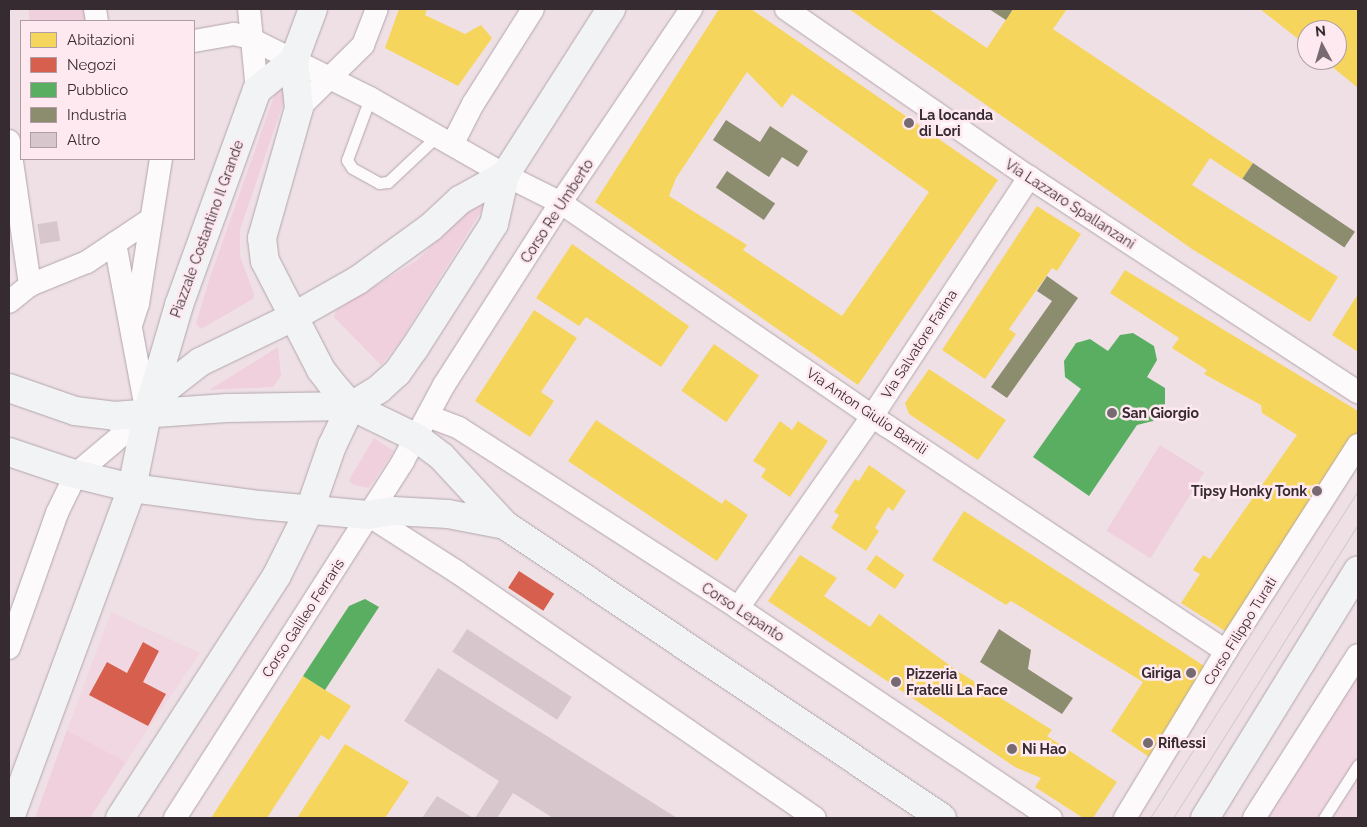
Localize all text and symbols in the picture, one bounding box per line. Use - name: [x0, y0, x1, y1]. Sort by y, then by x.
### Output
- legend: [20, 20, 195, 160]
- north arrow: [1297, 20, 1347, 70]
- text: N: [1314, 23, 1327, 40]
- text: Abitazioni: [67, 31, 134, 49]
- text: Negozi: [67, 56, 116, 74]
- text: Pubblico: [67, 81, 128, 99]
- text: Industria: [67, 106, 127, 124]
- place label: La locanda di Lori: [919, 107, 993, 140]
- marker: La locanda di Lori: [903, 117, 915, 129]
- text: Altro: [67, 131, 100, 149]
- street label: Piazzale Costantino Il Grande: [167, 138, 247, 320]
- street label: Corso Re Umberto: [517, 156, 597, 266]
- street label: Via Lazzaro Spallanzani: [1002, 156, 1138, 252]
- street label: Via Salvatore Farina: [878, 286, 960, 402]
- street label: Via Anton Giulio Barrili: [803, 364, 931, 458]
- place label: San Giorgio: [1122, 405, 1199, 421]
- marker: San Giorgio: [1106, 407, 1118, 419]
- place label: Tipsy Honky Tonk: [1190, 483, 1307, 499]
- marker: Tipsy Honky Tonk: [1311, 485, 1323, 497]
- street label: Corso Galileo Ferraris: [258, 556, 348, 680]
- street label: Corso Filippo Turati: [1200, 574, 1280, 688]
- street label: Corso Lepanto: [699, 579, 787, 645]
- place label: Giriga: [1141, 665, 1181, 681]
- place label: Pizzeria Fratelli La Face: [906, 666, 1008, 699]
- marker: Giriga: [1185, 667, 1197, 679]
- marker: Pizzeria Fratelli La Face: [890, 676, 902, 688]
- place label: Riflessi: [1158, 735, 1206, 751]
- marker: Riflessi: [1142, 737, 1154, 749]
- place label: Ni Hao: [1022, 741, 1066, 757]
- marker: Ni Hao: [1006, 743, 1018, 755]

